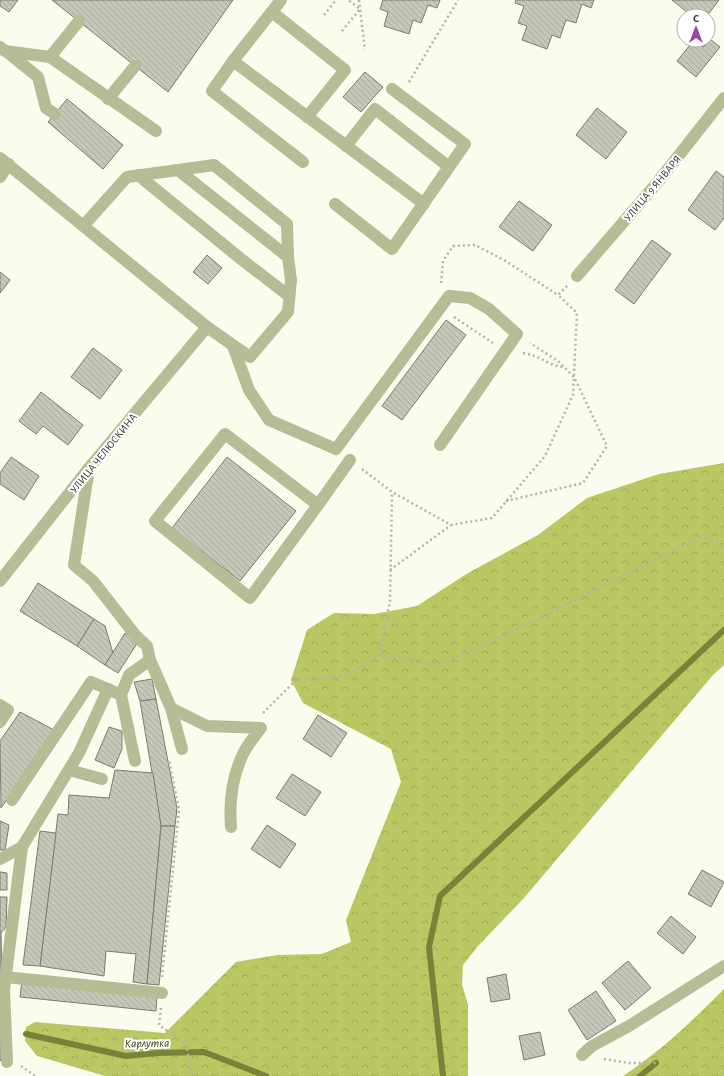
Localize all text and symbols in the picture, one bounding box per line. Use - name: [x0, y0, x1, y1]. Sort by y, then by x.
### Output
- north arrow: [676, 8, 716, 48]
- text: С: [693, 13, 699, 24]
- street label: УЛИЦА 9 ЯНВАРЯ: [622, 153, 683, 223]
- street label: УЛИЦА ЧЕЛЮСКИНА: [68, 411, 139, 495]
- water label: Карлутка: [125, 1037, 169, 1050]

